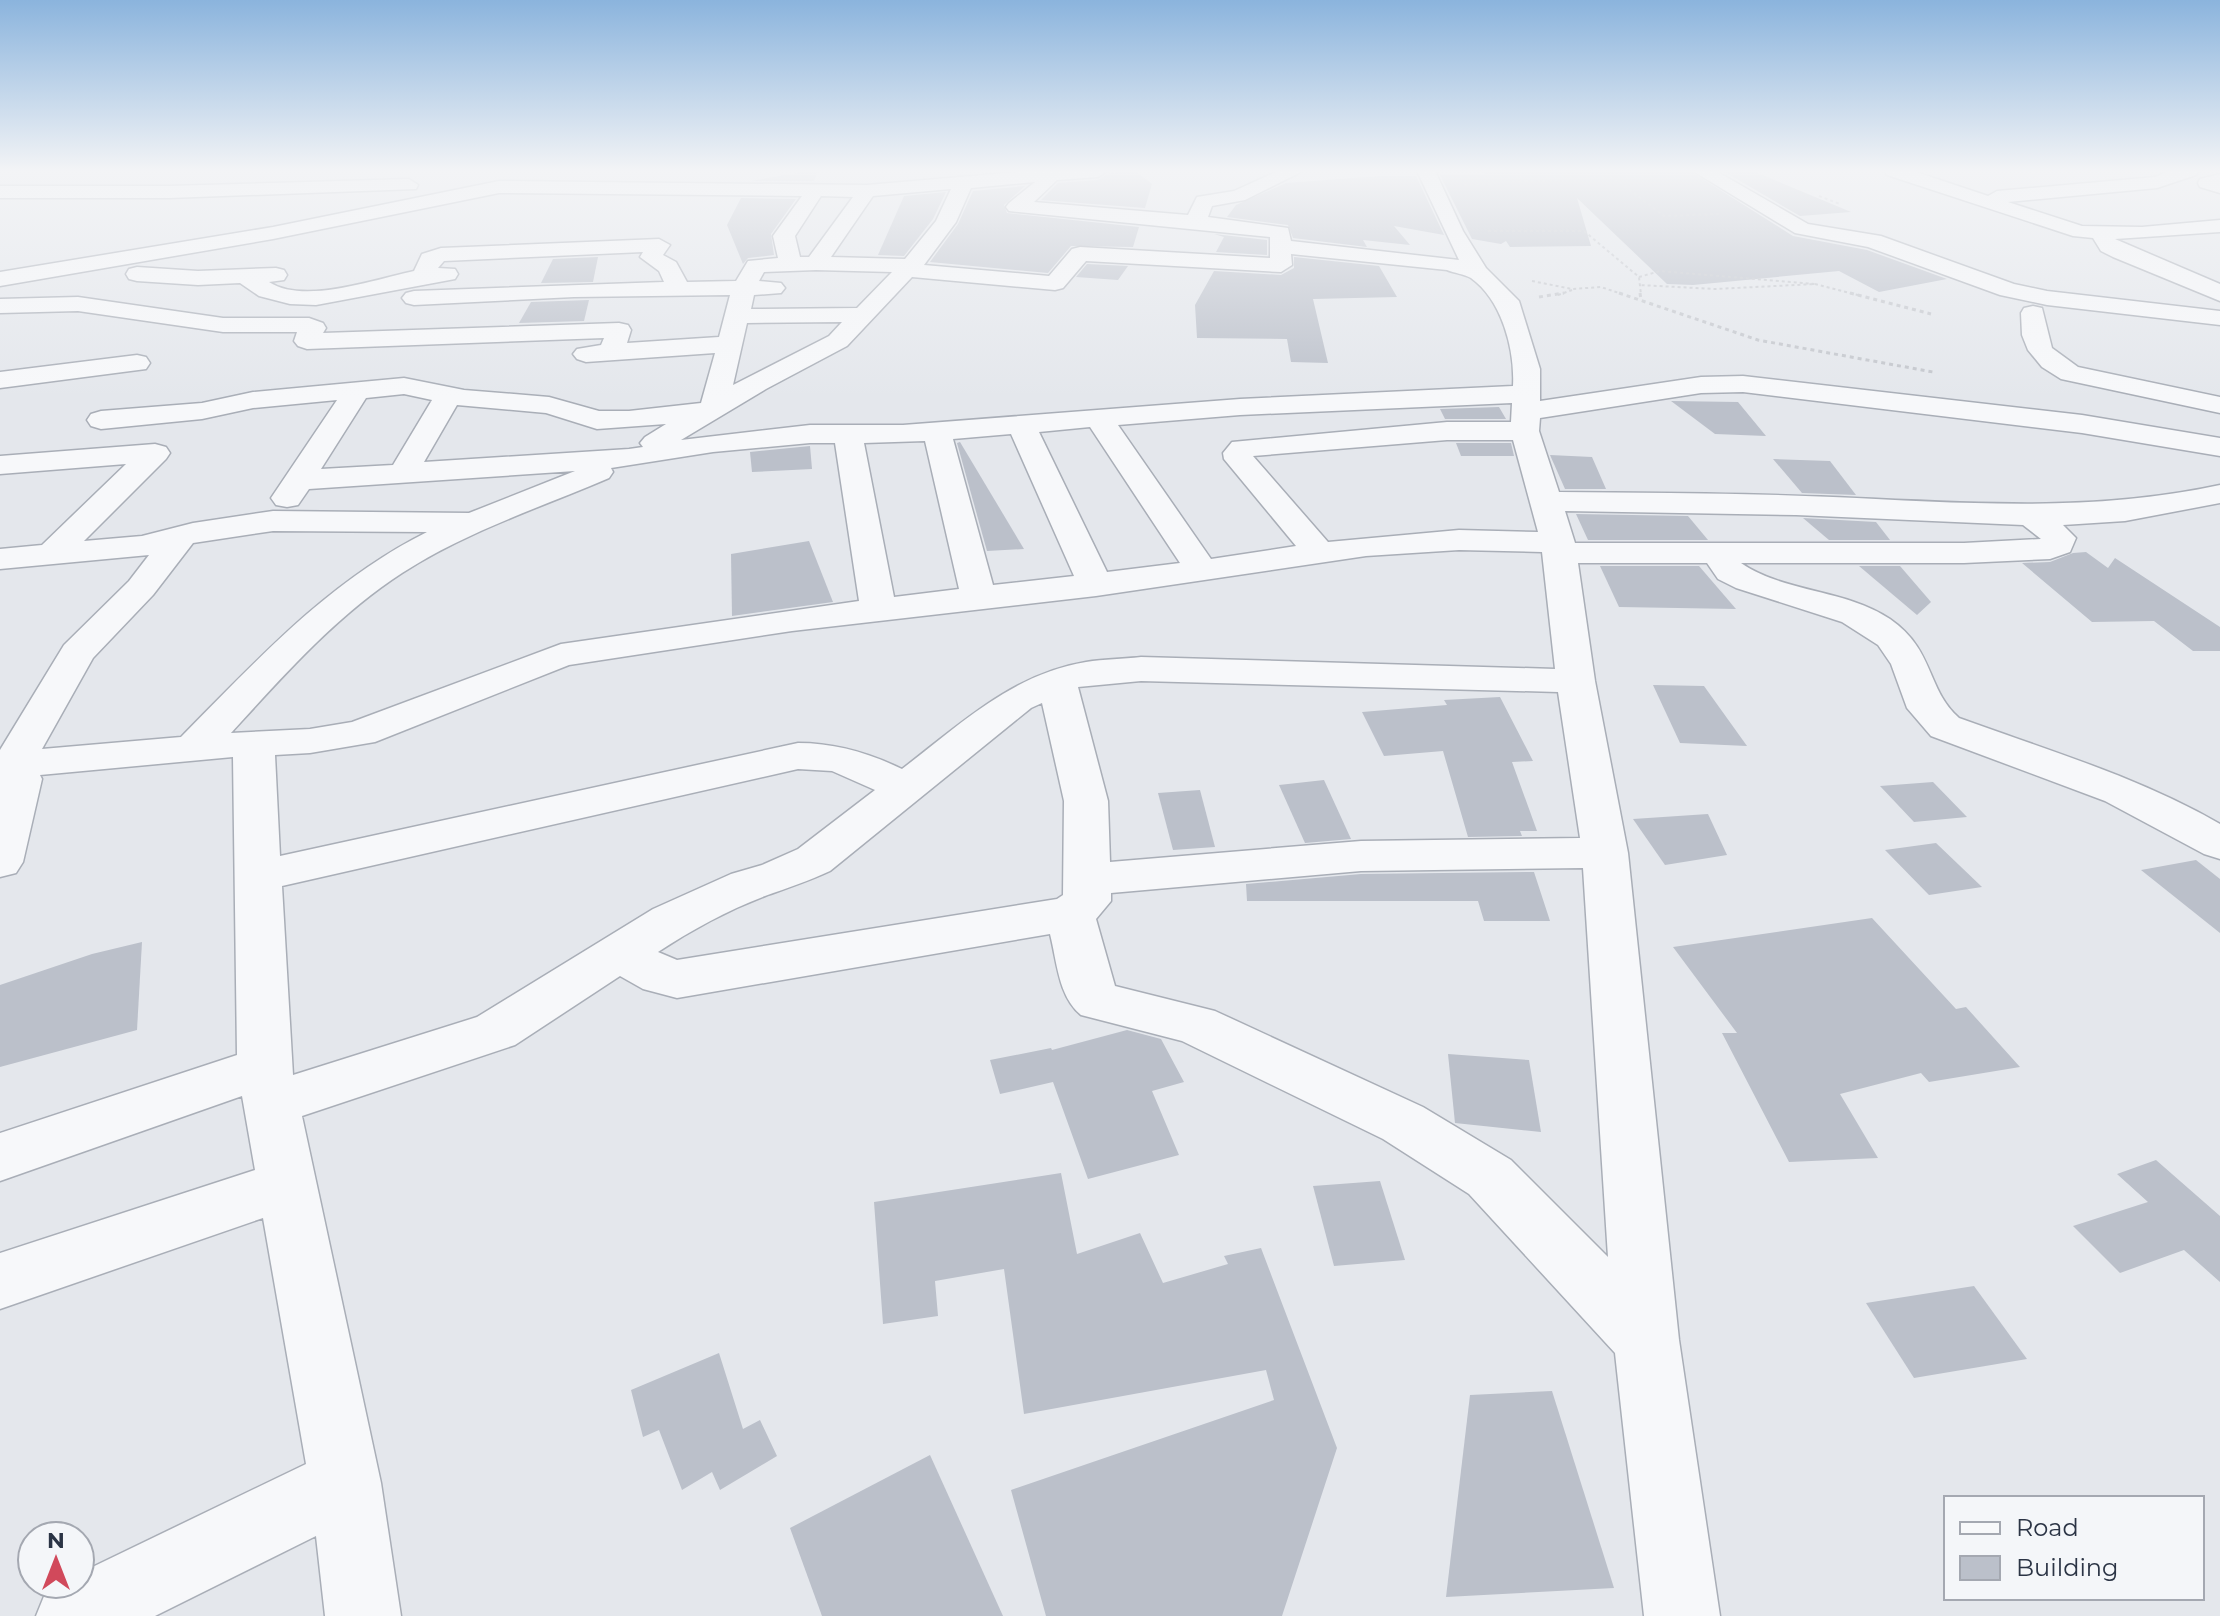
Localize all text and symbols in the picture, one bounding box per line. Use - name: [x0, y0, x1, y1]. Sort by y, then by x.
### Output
- legend: [1944, 1496, 2204, 1600]
- text: Road: [2016, 1513, 2079, 1542]
- north arrow: [16, 1520, 96, 1600]
- text: N: [47, 1527, 65, 1554]
- text: Building: [2016, 1553, 2119, 1582]

